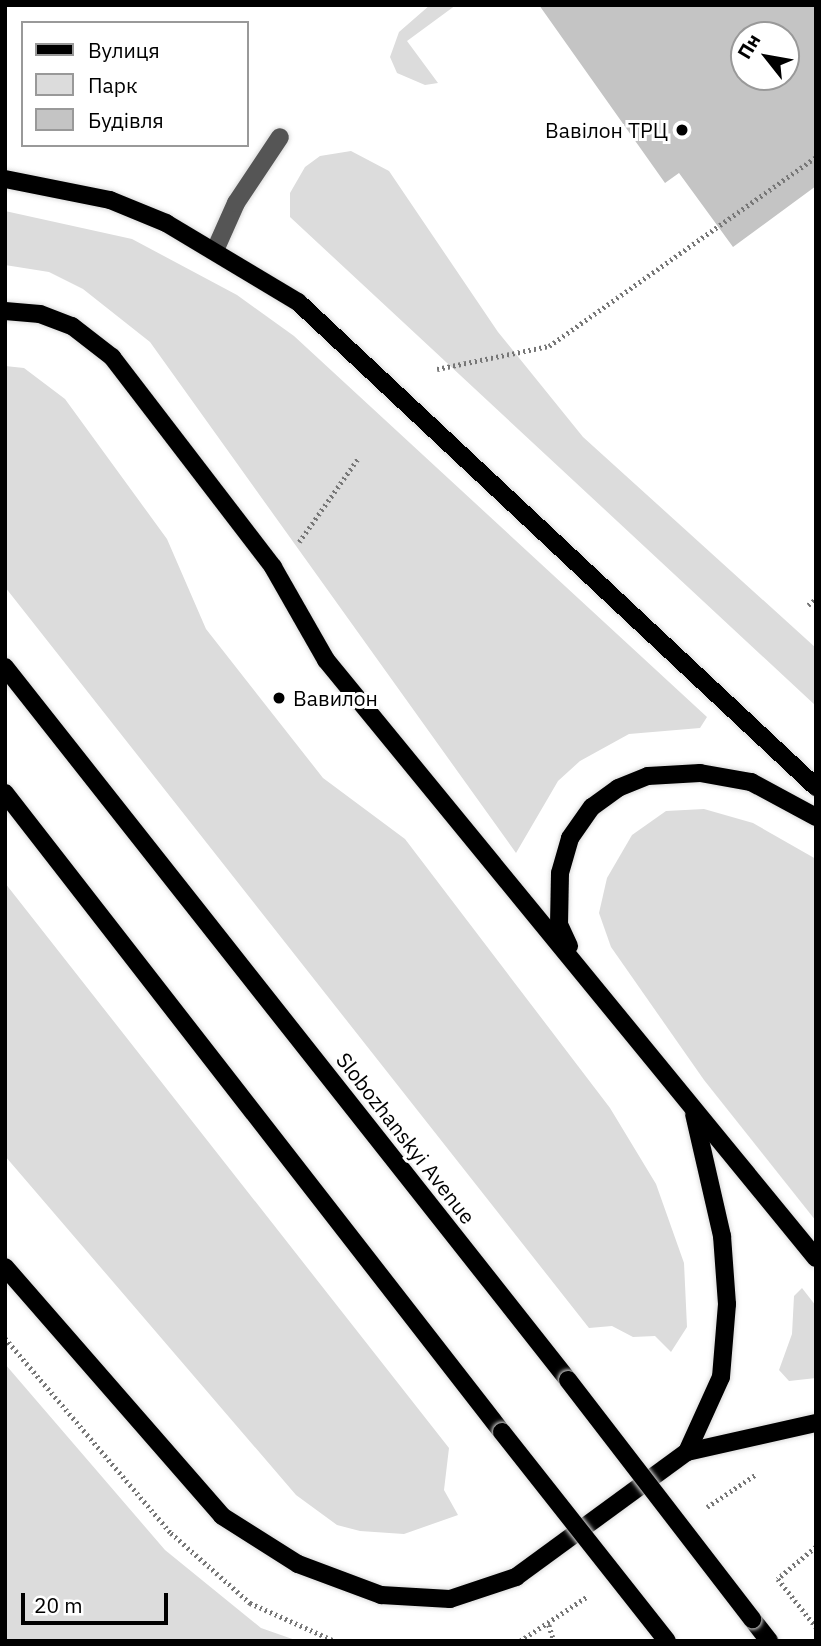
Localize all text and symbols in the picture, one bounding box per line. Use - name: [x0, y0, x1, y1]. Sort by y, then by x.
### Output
- legend: [21, 21, 248, 147]
- north arrow: [730, 21, 800, 91]
- text: Пн: [732, 29, 765, 63]
- text: Вулиця: [88, 36, 160, 64]
- text: Парк: [88, 71, 138, 99]
- text: Будівля: [88, 106, 164, 134]
- place label: Вавілон ТРЦ: [545, 117, 668, 143]
- marker: Вавілон ТРЦ: [674, 122, 690, 138]
- place label: Вавилон: [293, 685, 378, 711]
- marker: Вавилон: [271, 690, 287, 706]
- street label: Slobozhanskyi Avenue: [331, 1047, 481, 1229]
- scale bar: [24, 1580, 172, 1624]
- text: 20 m: [34, 1591, 83, 1619]

